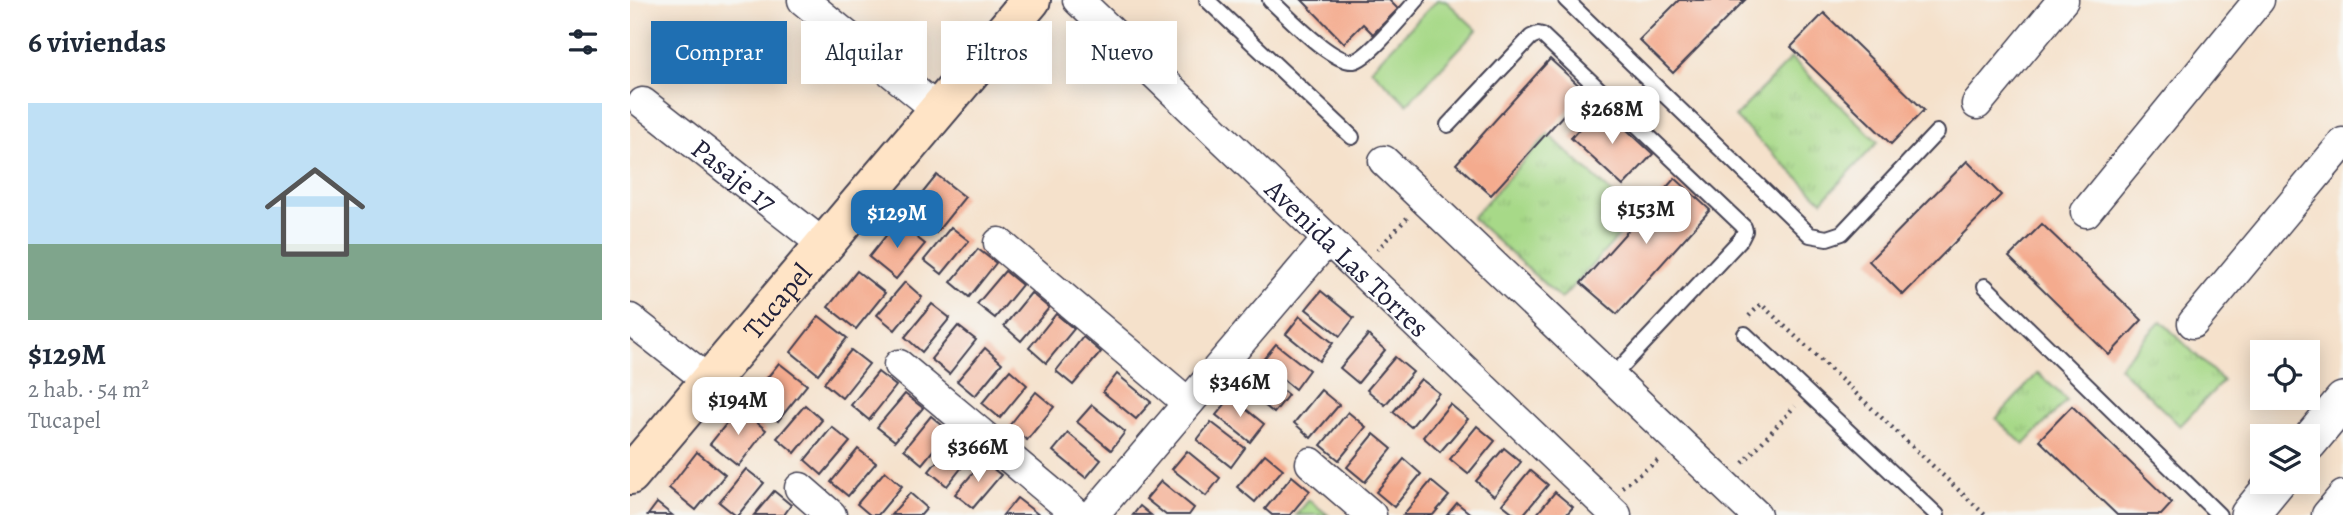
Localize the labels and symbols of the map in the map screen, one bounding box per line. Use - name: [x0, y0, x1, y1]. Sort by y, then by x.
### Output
- pin: $268M: [1563, 86, 1661, 146]
- street label: Pasaje 17: [683, 130, 784, 221]
- street label: Avenida Las Torres: [1256, 170, 1437, 346]
- pin: $153M: [1597, 187, 1695, 246]
- pin: $129M: [848, 190, 946, 250]
- street label: Tucapel: [735, 255, 821, 347]
- pin: $346M: [1191, 360, 1289, 419]
- pin: $194M: [689, 378, 787, 437]
- pin: $366M: [929, 424, 1027, 484]

